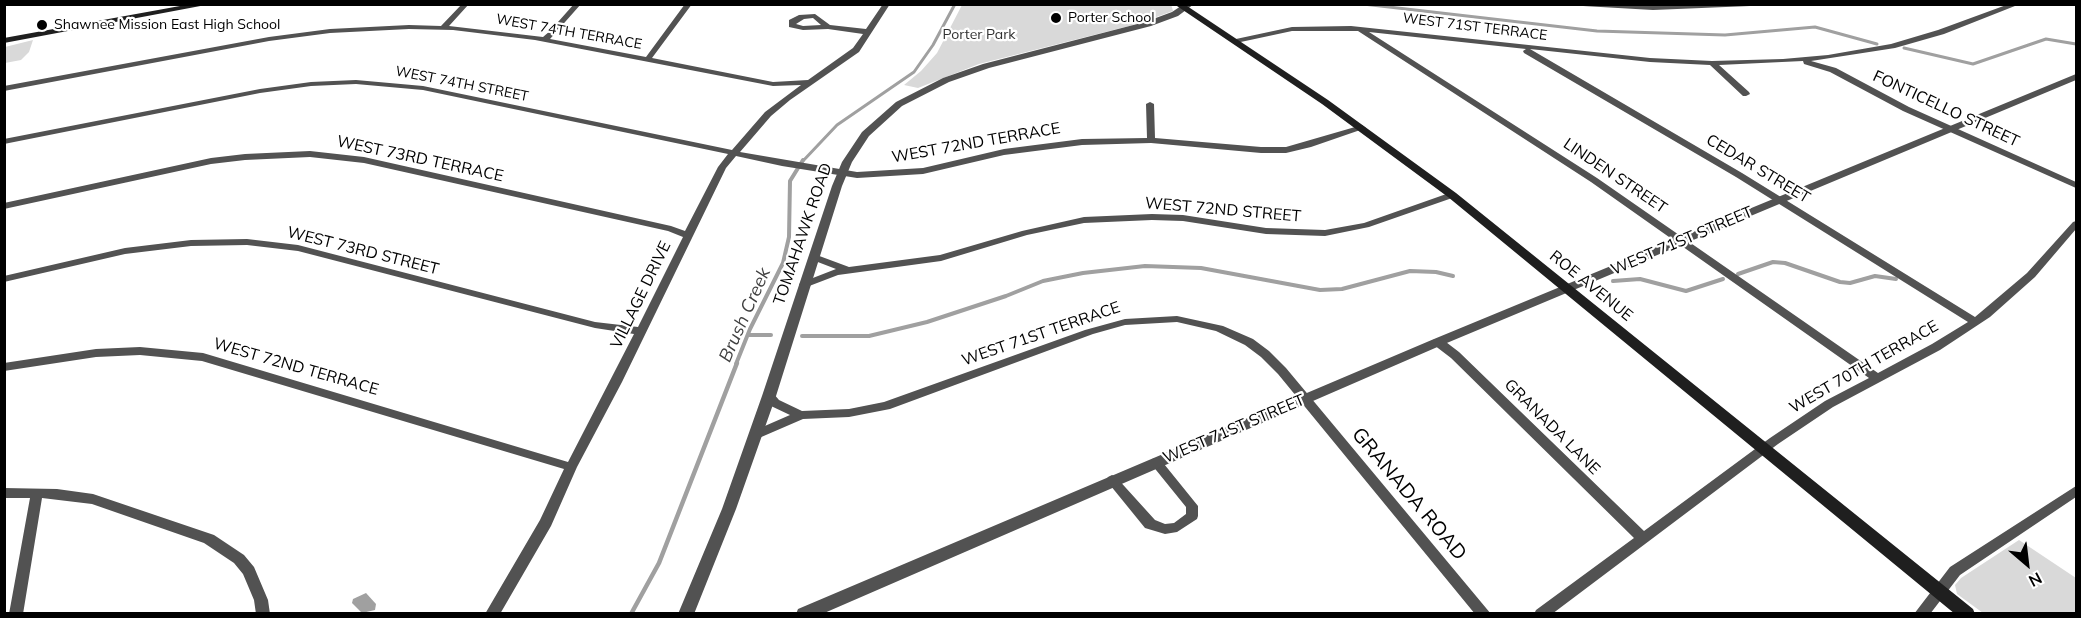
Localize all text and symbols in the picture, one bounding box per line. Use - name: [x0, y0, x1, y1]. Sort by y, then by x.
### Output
- place label: Porter School: [1068, 10, 1155, 26]
- street label: WEST 71ST TERRACE: [1402, 10, 1548, 44]
- street label: WEST 74TH TERRACE: [495, 11, 643, 53]
- marker: Porter School: [1049, 11, 1063, 25]
- place label: Shawnee Mission East High School: [54, 17, 280, 33]
- marker: Shawnee Mission East High School: [35, 18, 49, 32]
- park label: Porter Park: [943, 27, 1015, 43]
- street label: WEST 74TH STREET: [394, 63, 530, 105]
- street label: FONTICELLO STREET: [1870, 67, 2022, 151]
- street label: WEST 72ND TERRACE: [890, 119, 1062, 167]
- street label: CEDAR STREET: [1703, 130, 1813, 208]
- street label: WEST 73RD TERRACE: [335, 132, 505, 186]
- street label: LINDEN STREET: [1559, 134, 1671, 218]
- street label: TOMAHAWK ROAD: [770, 160, 836, 308]
- street label: WEST 72ND STREET: [1144, 194, 1302, 226]
- street label: WEST 71ST STREET: [1608, 202, 1756, 280]
- street label: WEST 73RD STREET: [285, 223, 441, 279]
- street label: VILLAGE DRIVE: [607, 238, 675, 352]
- street label: ROE AVENUE: [1546, 247, 1636, 325]
- water label: Brush Creek: [715, 265, 775, 365]
- street label: WEST 71ST TERRACE: [959, 298, 1123, 370]
- street label: WEST 70TH TERRACE: [1786, 316, 1942, 418]
- street label: WEST 72ND TERRACE: [211, 334, 381, 400]
- street label: GRANADA LANE: [1500, 375, 1604, 479]
- street label: WEST 71ST STREET: [1160, 390, 1308, 468]
- street label: GRANADA ROAD: [1347, 423, 1471, 565]
- north arrow: [1997, 534, 2057, 594]
- text: N: [2025, 568, 2045, 592]

